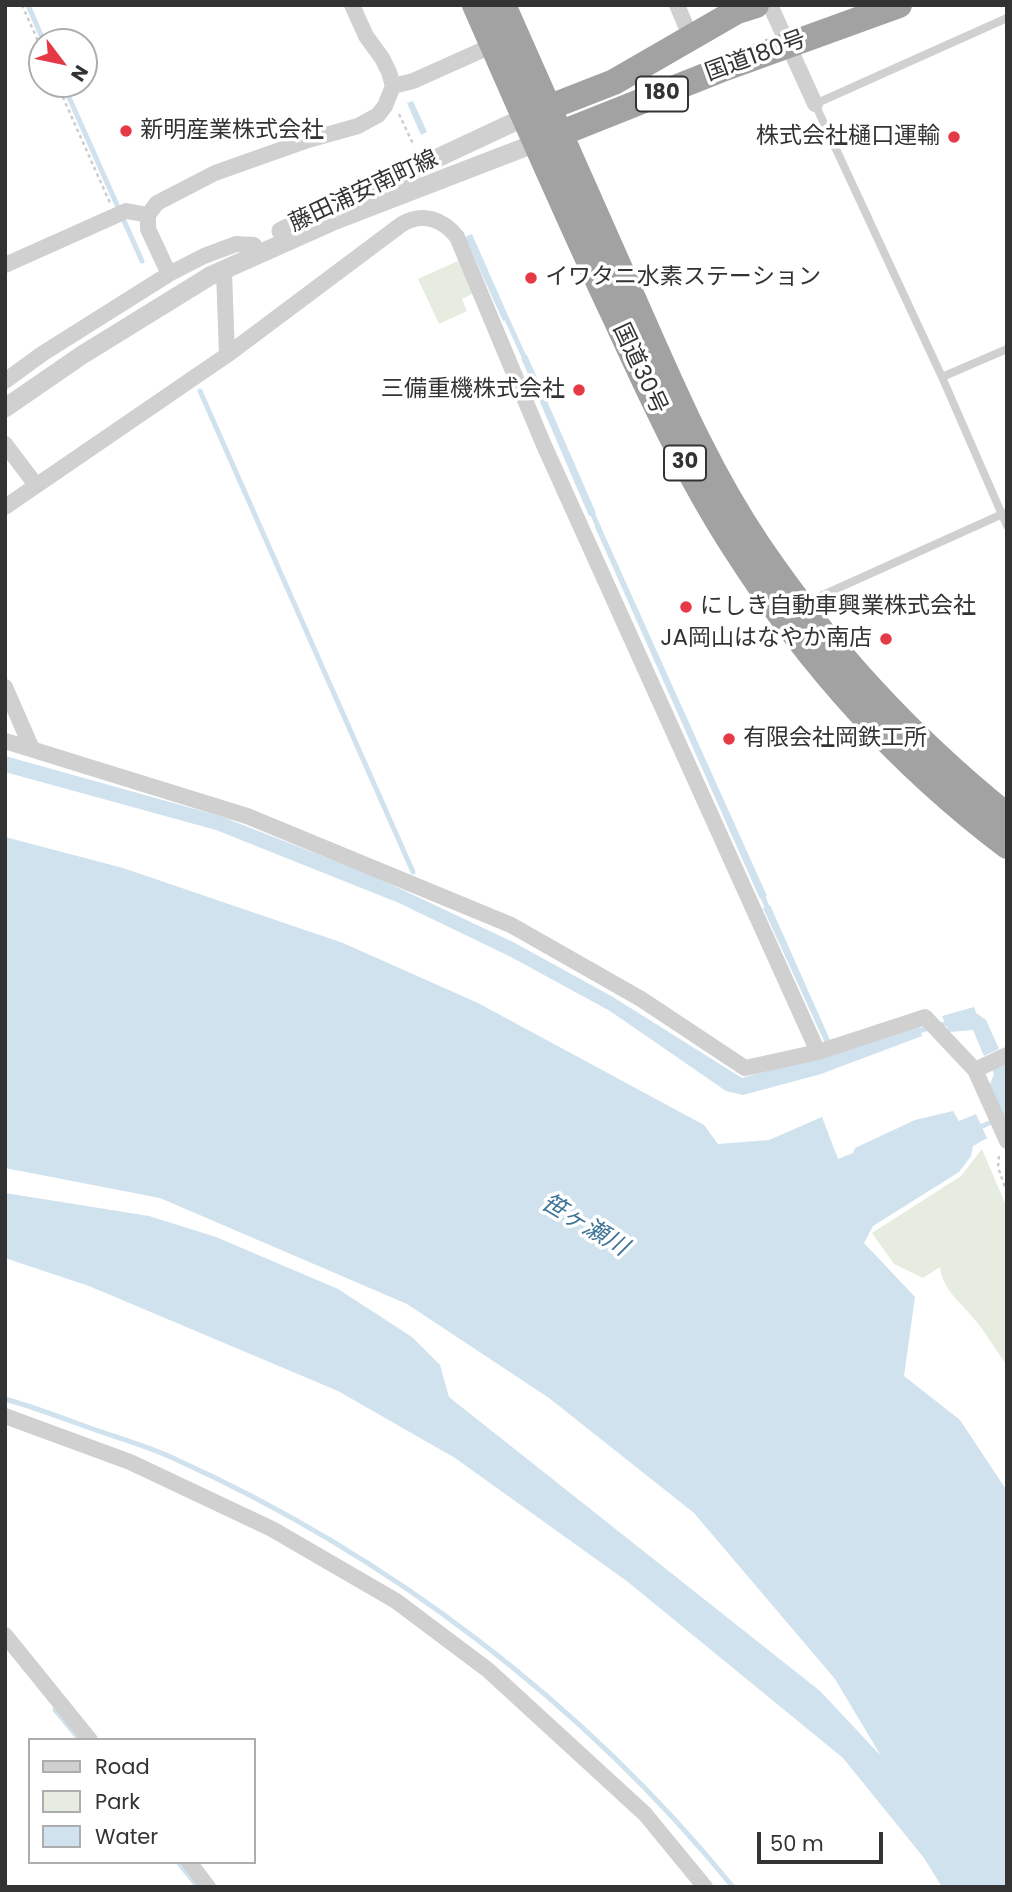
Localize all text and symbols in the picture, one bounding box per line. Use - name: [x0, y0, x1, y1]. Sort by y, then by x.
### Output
- street label: 国道180号: [702, 26, 810, 88]
- north arrow: [28, 28, 98, 98]
- text: N: [64, 60, 95, 87]
- road number: 180: [636, 76, 688, 112]
- place label: 新明産業株式会社: [140, 117, 324, 145]
- marker: 新明産業株式会社: [118, 123, 134, 139]
- place label: 株式会社樋口運輸: [756, 123, 940, 151]
- marker: 株式会社樋口運輸: [946, 129, 962, 145]
- street label: 藤田浦安南町線: [285, 145, 443, 239]
- place label: イワタニ水素ステーション: [545, 264, 821, 292]
- marker: イワタニ水素ステーション: [523, 270, 539, 286]
- street label: 国道30号: [606, 319, 672, 419]
- place label: 三備重機株式会社: [381, 376, 565, 404]
- marker: 三備重機株式会社: [571, 382, 587, 398]
- road number: 30: [664, 446, 706, 480]
- place label: にしき自動車興業株式会社: [700, 593, 976, 621]
- marker: にしき自動車興業株式会社: [678, 599, 694, 615]
- place label: JA岡山はなやか南店: [660, 625, 872, 653]
- marker: JA岡山はなやか南店: [878, 631, 894, 647]
- place label: 有限会社岡鉄工所: [743, 725, 927, 753]
- marker: 有限会社岡鉄工所: [721, 731, 737, 747]
- water label: 笹ヶ瀬川: [535, 1189, 633, 1263]
- legend: [28, 1738, 256, 1864]
- text: Road: [95, 1752, 150, 1781]
- text: Park: [95, 1787, 140, 1816]
- scale bar: [760, 1818, 886, 1862]
- text: Water: [95, 1822, 158, 1851]
- text: 50 m: [770, 1829, 824, 1858]

